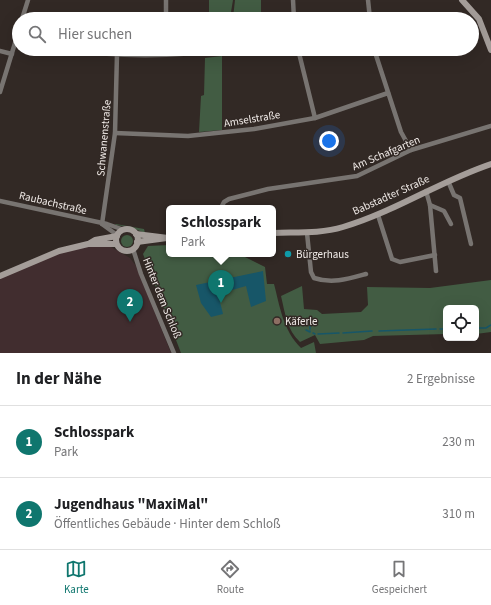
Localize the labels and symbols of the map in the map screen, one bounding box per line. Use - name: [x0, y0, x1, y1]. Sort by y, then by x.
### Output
- street label: Schwanenstraße: [93, 99, 115, 177]
- street label: Amselstraße: [223, 107, 282, 131]
- your location: [319, 131, 339, 151]
- street label: Am Schafgarten: [350, 132, 422, 174]
- street label: Babstadter Straße: [350, 171, 432, 219]
- street label: Raubachstraße: [18, 188, 89, 218]
- place label: Bürgerhaus: [296, 247, 349, 262]
- marker: Bürgerhaus: [283, 249, 293, 259]
- street label: Hinter dem Schloß: [139, 255, 185, 341]
- pin: 1: [208, 270, 234, 303]
- pin: 2: [117, 289, 143, 322]
- place label: Käferle: [285, 314, 318, 329]
- marker: Käferle: [272, 316, 282, 326]

